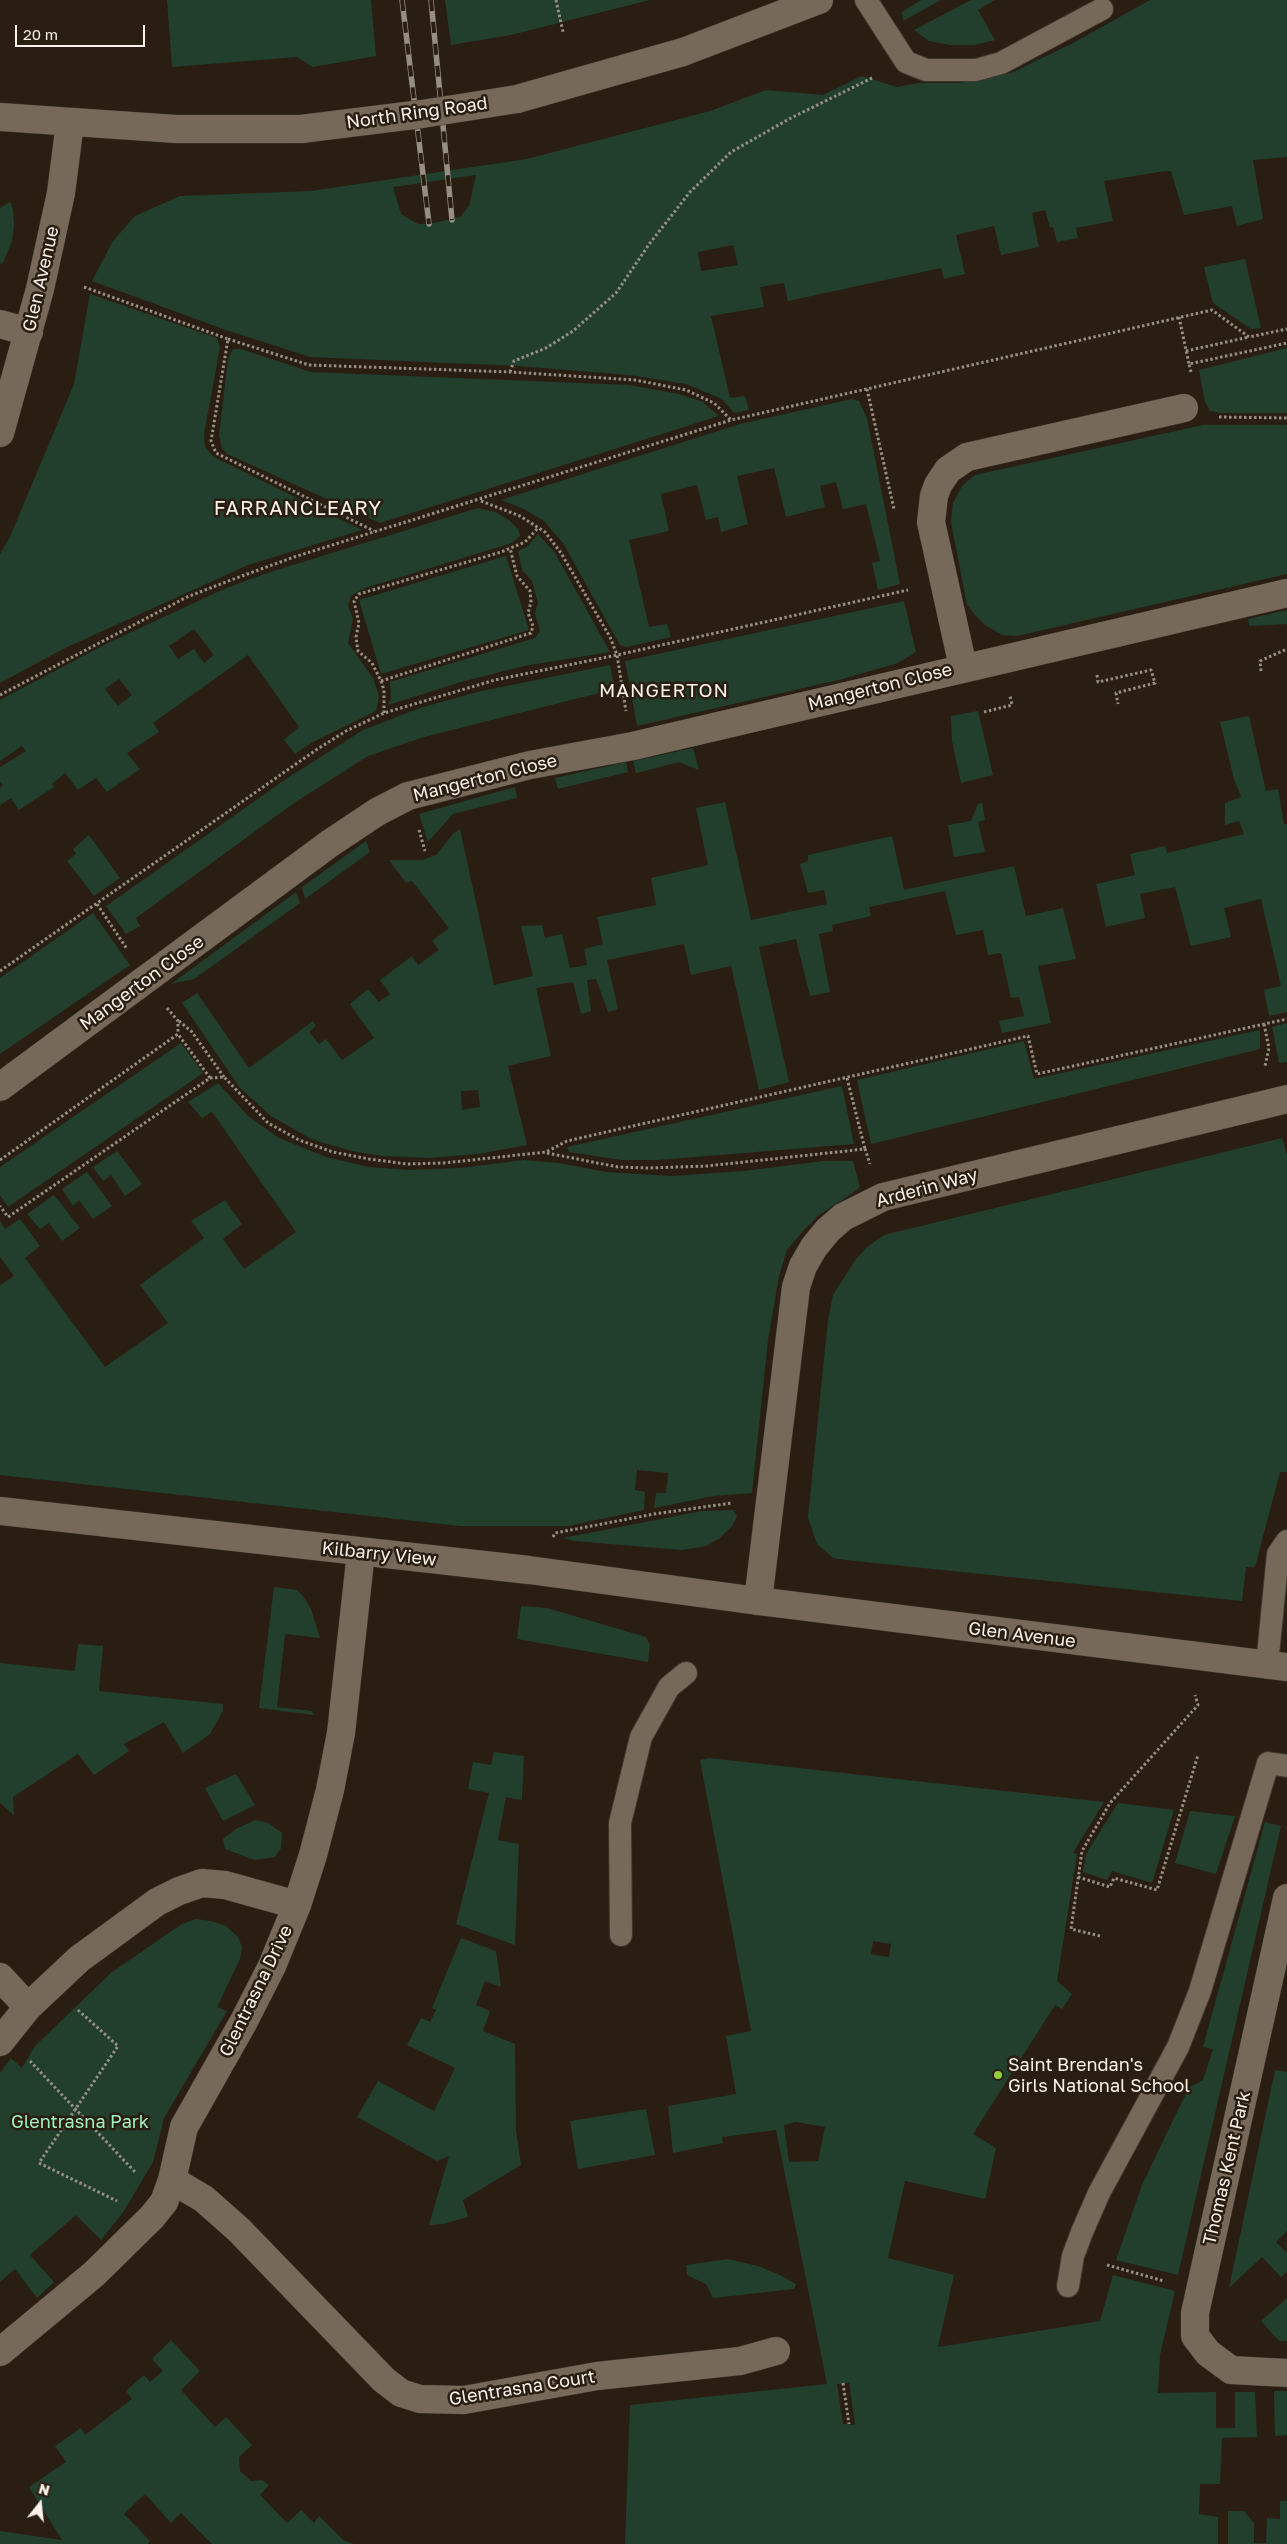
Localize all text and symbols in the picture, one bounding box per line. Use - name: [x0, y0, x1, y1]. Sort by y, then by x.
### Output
- scale bar: [18, 15, 148, 47]
- text: 20 m: [23, 25, 58, 43]
- street label: North Ring Road: [345, 92, 489, 134]
- street label: Glen Avenue: [18, 224, 64, 334]
- district label: FARRANCLEARY: [212, 497, 384, 521]
- street label: Mangerton Close: [806, 659, 954, 715]
- district label: MANGERTON: [598, 680, 730, 702]
- street label: Mangerton Close: [411, 750, 559, 806]
- street label: Mangerton Close: [76, 931, 208, 1035]
- street label: Arderin Way: [874, 1164, 980, 1212]
- street label: Kilbarry View: [321, 1537, 437, 1571]
- street label: Glen Avenue: [967, 1618, 1077, 1652]
- street label: Glentrasna Drive: [215, 1922, 297, 2060]
- place label: Saint Brendan's Girls National School: [1008, 2054, 1190, 2096]
- marker: Saint Brendan's Girls National School: [992, 2069, 1004, 2081]
- street label: Thomas Kent Park: [1199, 2089, 1255, 2247]
- park label: Glentrasna Park: [11, 2111, 149, 2133]
- street label: Glentrasna Court: [447, 2366, 597, 2410]
- north arrow: [15, 2479, 65, 2529]
- text: N: [37, 2479, 52, 2499]

